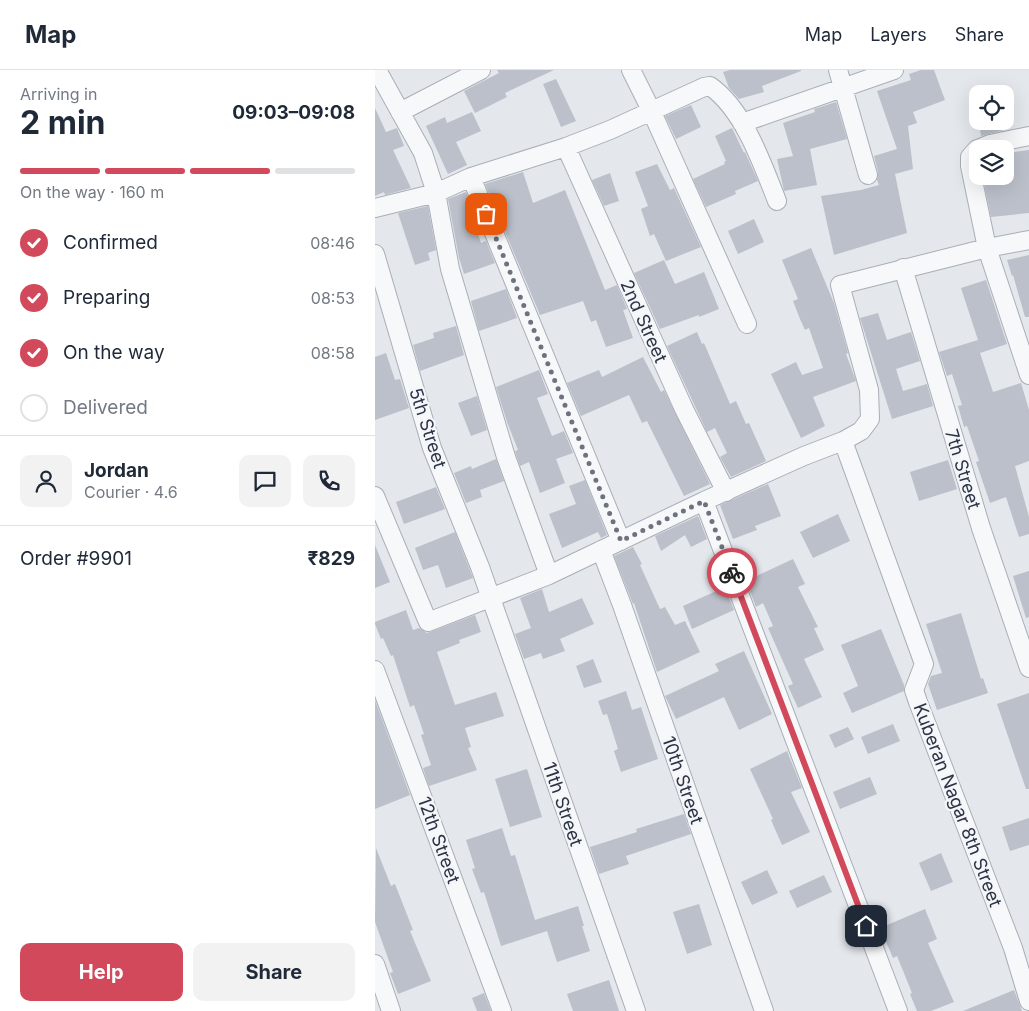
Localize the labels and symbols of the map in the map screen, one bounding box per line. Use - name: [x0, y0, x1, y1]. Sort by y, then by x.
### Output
- pin: [465, 193, 507, 235]
- street label: 2nd Street: [616, 276, 672, 366]
- street label: 5th Street: [405, 385, 451, 471]
- street label: 7th Street: [941, 426, 985, 512]
- courier: [707, 548, 757, 598]
- street label: Kuberan Nagar 8th Street: [909, 700, 1007, 910]
- street label: 10th Street: [658, 733, 708, 827]
- street label: 11th Street: [539, 759, 587, 849]
- street label: 12th Street: [414, 794, 464, 886]
- pin: [845, 905, 887, 947]

